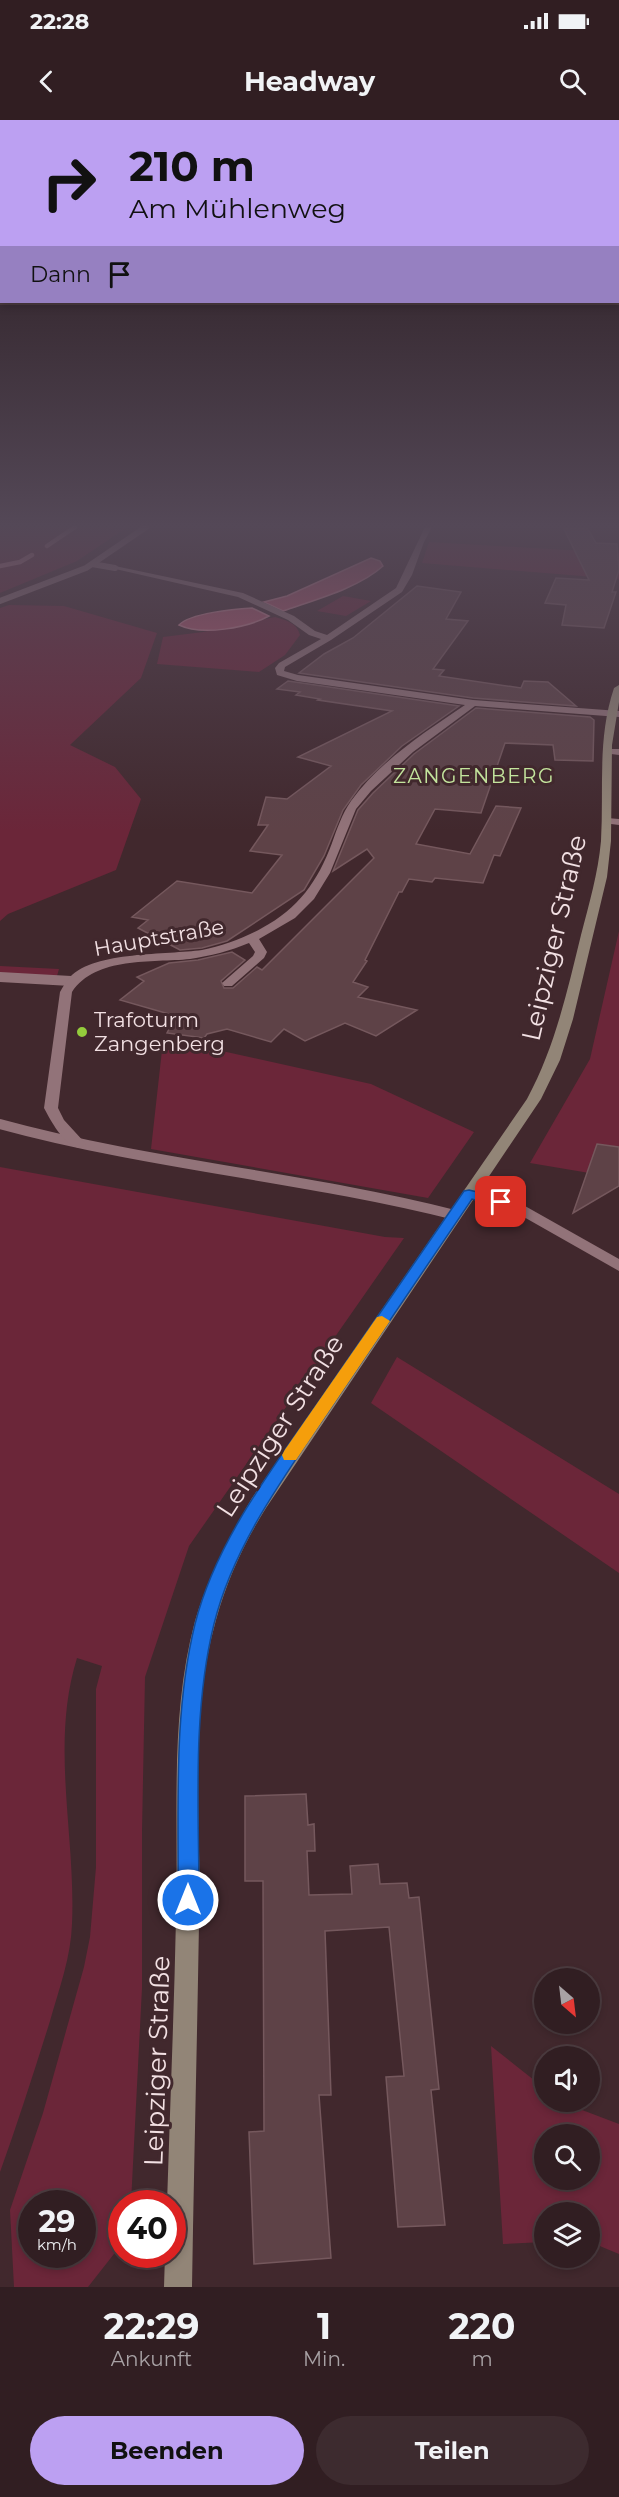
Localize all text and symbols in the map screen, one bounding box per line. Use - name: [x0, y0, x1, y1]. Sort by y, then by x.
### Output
- text: 22:28: [30, 8, 89, 35]
- icon: back: [30, 65, 63, 98]
- text: Headway: [244, 65, 375, 98]
- icon: search: [556, 65, 589, 98]
- text: 210 m: [129, 140, 255, 192]
- icon: right: [30, 144, 108, 222]
- text: Am Mühlenweg: [129, 192, 346, 225]
- icon: arrive: [103, 258, 136, 291]
- text: Dann: [30, 261, 91, 288]
- district label: ZANGENBERG: [393, 764, 555, 788]
- street label: Leipziger Straße: [515, 832, 593, 1044]
- street label: Hauptstraße: [92, 914, 226, 961]
- place label: Trafoturm Zangenberg: [94, 1007, 225, 1056]
- marker: Trafoturm Zangenberg: [75, 1025, 89, 1039]
- pin: [475, 1176, 526, 1227]
- icon: arrive: [484, 1185, 517, 1218]
- street label: Leipziger Straße: [209, 1329, 351, 1523]
- position arrow: [156, 1868, 220, 1932]
- street label: Leipziger Straße: [137, 1955, 177, 2167]
- north arrow: [534, 1968, 600, 2034]
- map controls: [534, 1968, 600, 2268]
- button: sound: [534, 2046, 600, 2112]
- button: search: [534, 2124, 600, 2190]
- speed limit sign: 40: [108, 2190, 186, 2268]
- button: layers: [534, 2202, 600, 2268]
- text: 29: [39, 2203, 75, 2240]
- text: km/h: [37, 2235, 77, 2254]
- text: 22:29: [103, 2304, 200, 2348]
- text: 1: [317, 2304, 331, 2348]
- text: 220: [449, 2304, 516, 2348]
- text: Ankunft: [111, 2347, 192, 2371]
- text: Min.: [303, 2347, 345, 2371]
- text: m: [471, 2347, 493, 2371]
- button: Beenden: [30, 2416, 304, 2485]
- button: Teilen: [316, 2416, 589, 2485]

